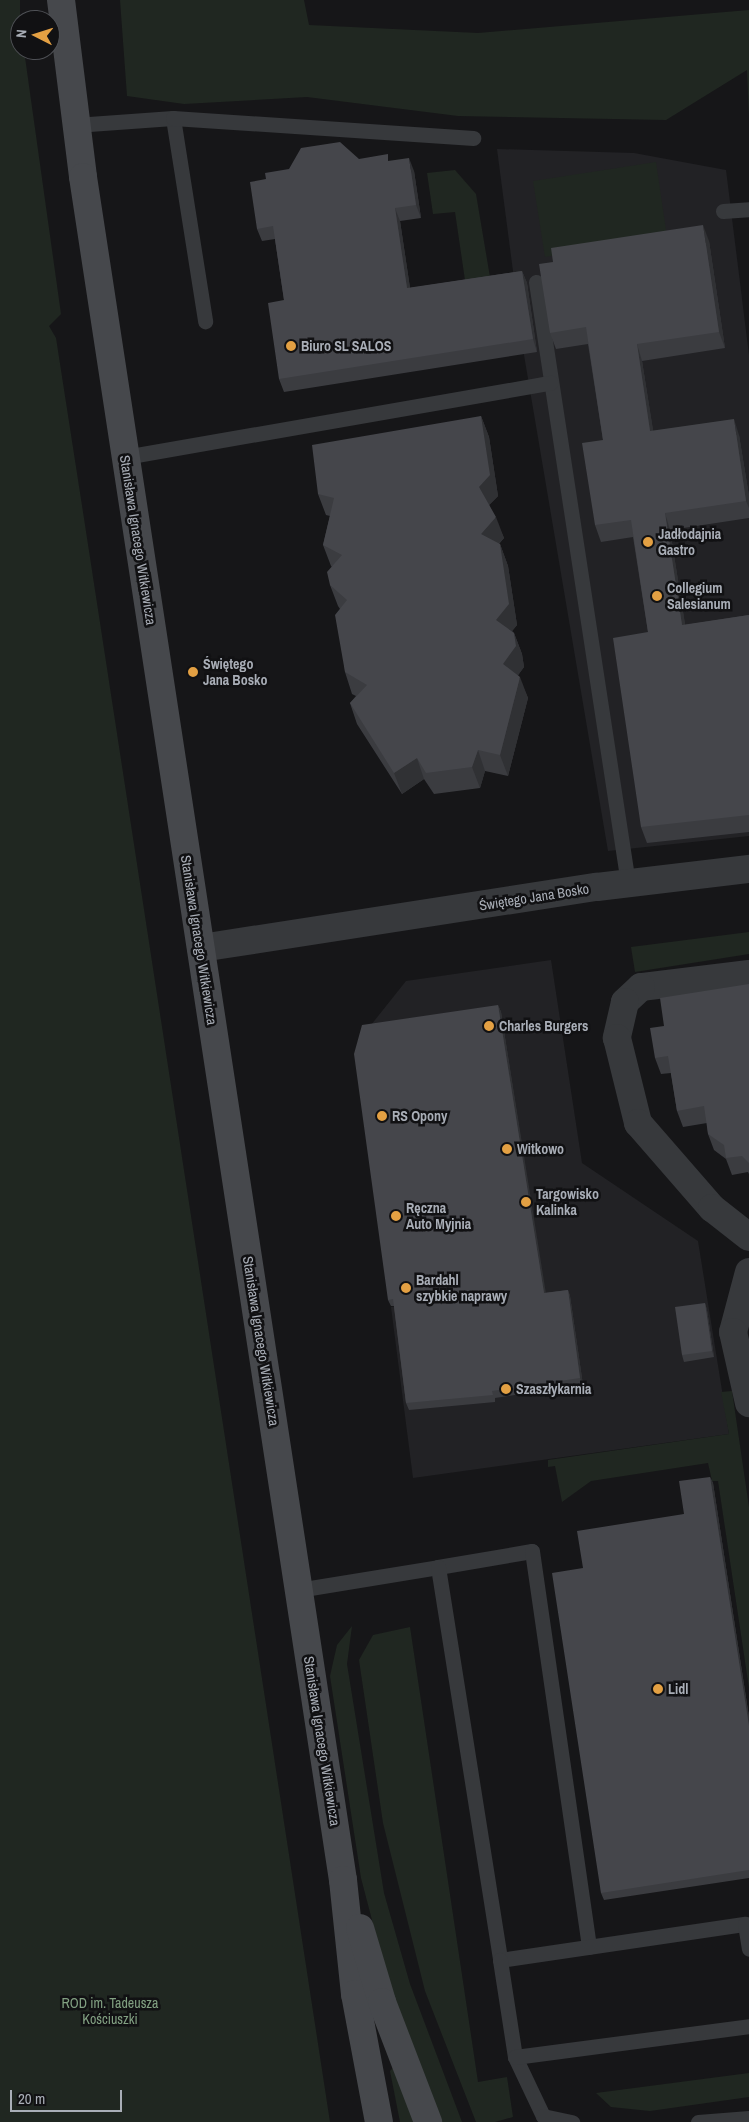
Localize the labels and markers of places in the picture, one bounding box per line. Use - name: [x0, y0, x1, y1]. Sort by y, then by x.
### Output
- place label: Biuro SL SALOS: [301, 338, 392, 354]
- marker: Biuro SL SALOS: [285, 340, 297, 352]
- place label: Jadłodajnia Gastro: [658, 526, 721, 558]
- marker: Jadłodajnia Gastro: [642, 536, 654, 548]
- place label: Collegium Salesianum: [667, 580, 731, 612]
- marker: Collegium Salesianum: [651, 590, 663, 602]
- place label: Świętego Jana Bosko: [203, 656, 267, 689]
- marker: Świętego Jana Bosko: [187, 666, 199, 678]
- place label: Charles Burgers: [499, 1018, 588, 1034]
- marker: Charles Burgers: [483, 1020, 495, 1032]
- place label: RS Opony: [392, 1108, 447, 1124]
- marker: RS Opony: [376, 1110, 388, 1122]
- place label: Witkowo: [517, 1141, 564, 1157]
- marker: Witkowo: [501, 1143, 513, 1155]
- place label: Targowisko Kalinka: [536, 1186, 599, 1218]
- marker: Targowisko Kalinka: [520, 1196, 532, 1208]
- place label: Ręczna Auto Myjnia: [406, 1200, 471, 1232]
- marker: Ręczna Auto Myjnia: [390, 1210, 402, 1222]
- place label: Bardahl szybkie naprawy: [416, 1272, 507, 1304]
- marker: Bardahl szybkie naprawy: [400, 1282, 412, 1294]
- place label: Szaszłykarnia: [516, 1381, 591, 1397]
- marker: Szaszłykarnia: [500, 1383, 512, 1395]
- place label: Lidl: [668, 1681, 688, 1697]
- marker: Lidl: [652, 1683, 664, 1695]

